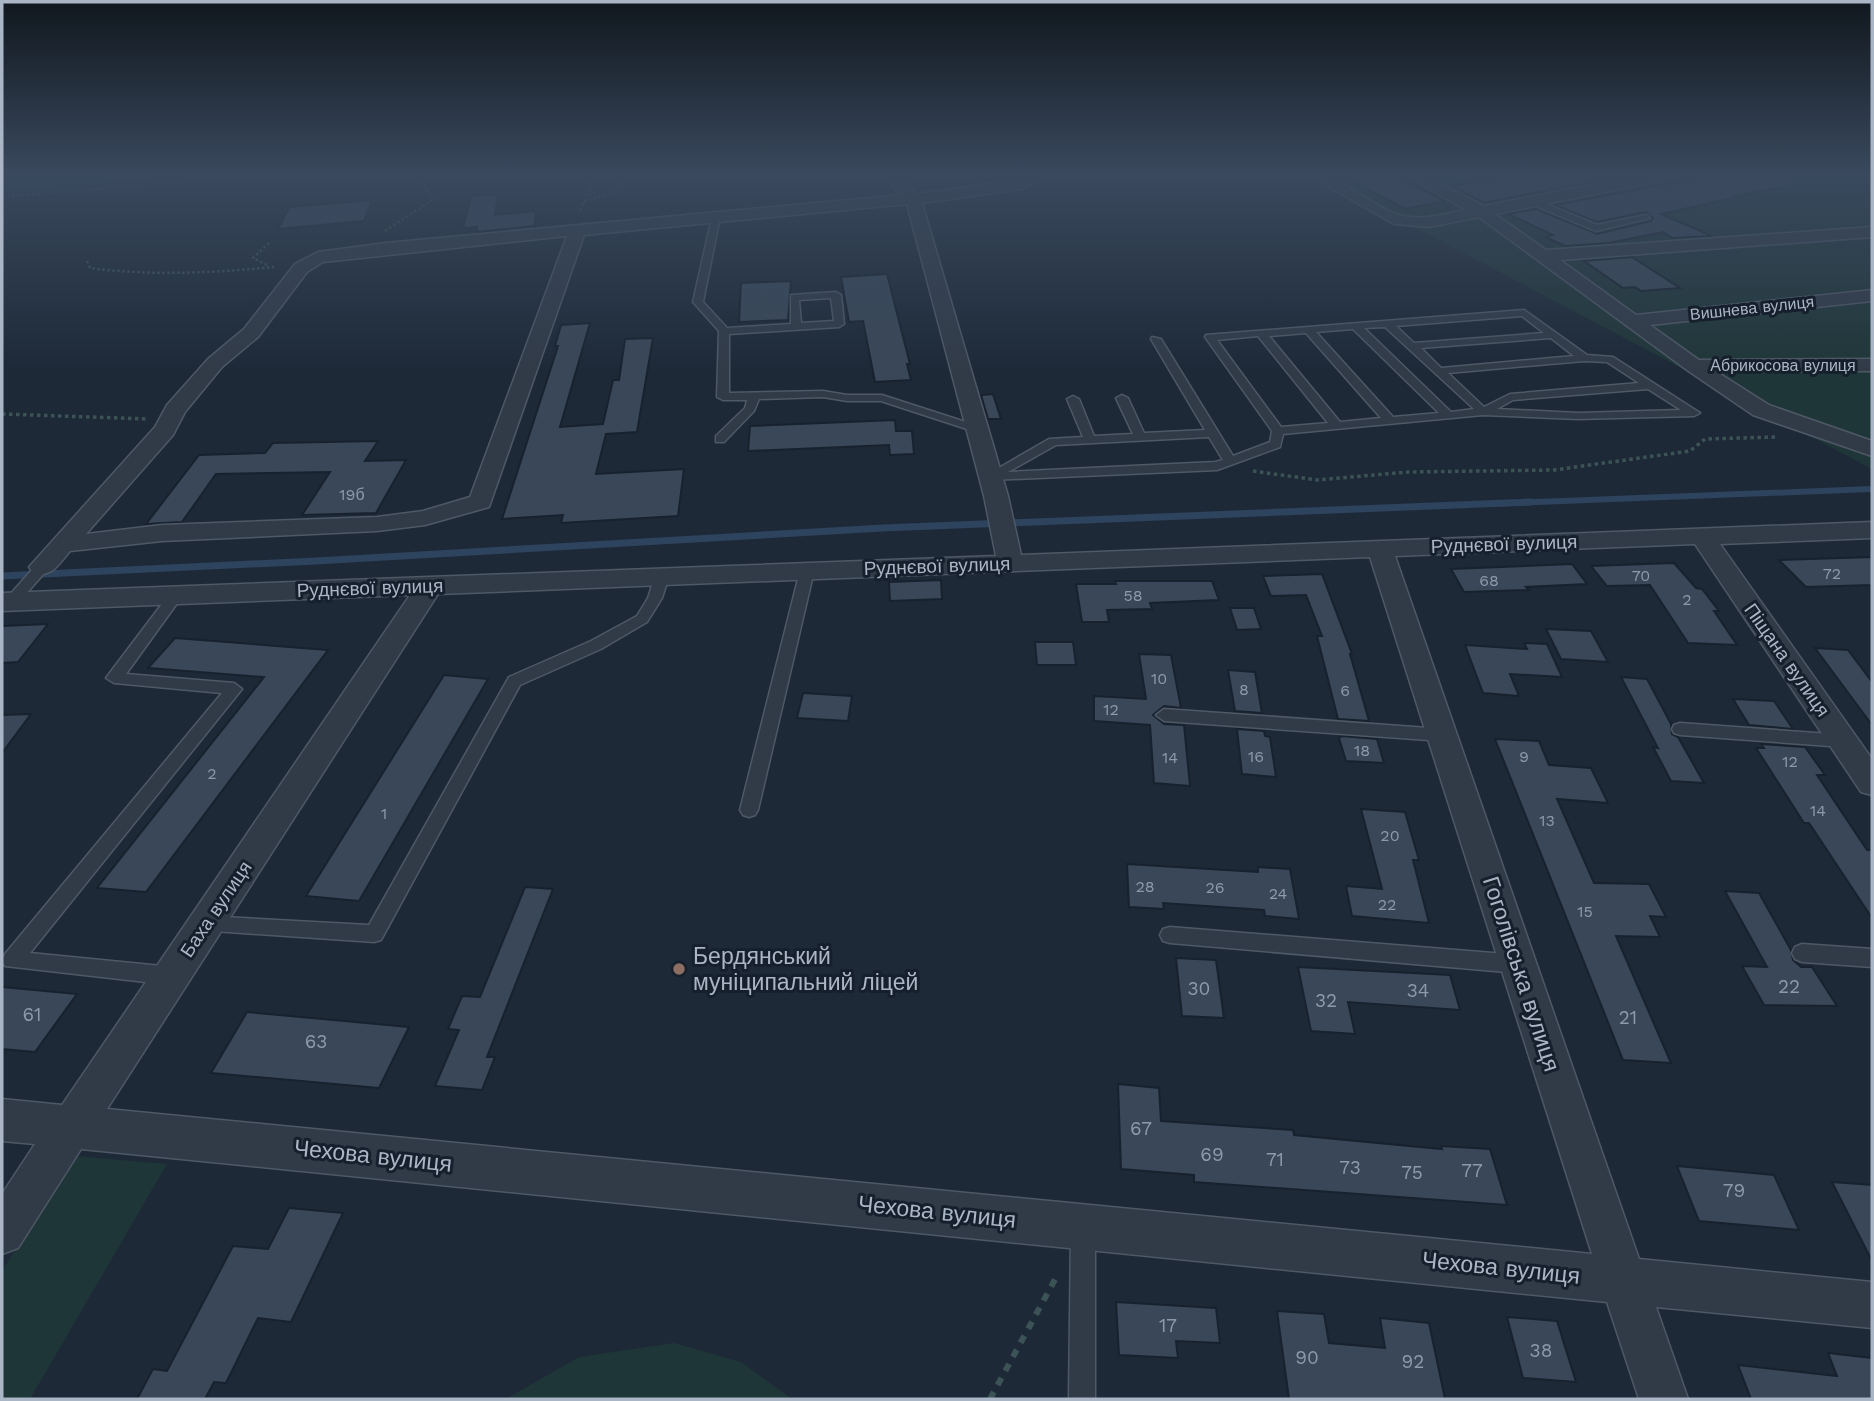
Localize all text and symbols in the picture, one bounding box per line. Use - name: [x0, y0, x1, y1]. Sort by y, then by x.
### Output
- street label: Вишнева вулиця: [1689, 292, 1815, 324]
- street label: Абрикосова вулиця: [1710, 356, 1856, 375]
- house number: 19б: [339, 485, 365, 504]
- street label: Руднєвої вулиця: [1430, 530, 1578, 558]
- street label: Руднєвої вулиця: [863, 552, 1011, 580]
- house number: 72: [1823, 564, 1841, 583]
- house number: 70: [1632, 566, 1650, 585]
- house number: 68: [1479, 571, 1499, 590]
- street label: Руднєвої вулиця: [296, 574, 444, 602]
- house number: 58: [1123, 586, 1143, 605]
- house number: 2: [1682, 590, 1692, 609]
- street label: Піщана вулиця: [1739, 599, 1835, 721]
- house number: 10: [1151, 669, 1167, 688]
- house number: 8: [1239, 680, 1249, 699]
- house number: 6: [1340, 681, 1350, 700]
- house number: 12: [1103, 700, 1119, 719]
- house number: 18: [1354, 741, 1370, 760]
- house number: 16: [1248, 747, 1264, 766]
- house number: 9: [1519, 747, 1529, 766]
- house number: 14: [1162, 748, 1178, 767]
- house number: 12: [1782, 752, 1798, 771]
- house number: 2: [207, 764, 217, 783]
- house number: 14: [1810, 801, 1826, 820]
- house number: 1: [381, 804, 387, 823]
- house number: 13: [1539, 811, 1555, 830]
- house number: 20: [1380, 826, 1400, 845]
- street label: Баха вулиця: [175, 857, 257, 961]
- street label: Гоголівська вулиця: [1477, 873, 1565, 1075]
- house number: 28: [1135, 877, 1155, 896]
- house number: 26: [1205, 878, 1225, 897]
- house number: 24: [1269, 884, 1288, 903]
- house number: 22: [1378, 895, 1396, 914]
- house number: 15: [1577, 902, 1593, 921]
- place label: Бердянський муніципальний ліцей: [693, 943, 918, 996]
- marker: Бердянський муніципальний ліцей: [671, 961, 687, 977]
- house number: 22: [1778, 975, 1800, 998]
- house number: 30: [1188, 977, 1210, 1000]
- house number: 34: [1407, 979, 1429, 1002]
- house number: 32: [1315, 989, 1337, 1012]
- house number: 61: [23, 1003, 41, 1026]
- house number: 21: [1619, 1006, 1637, 1029]
- house number: 63: [305, 1030, 327, 1053]
- house number: 67: [1130, 1117, 1152, 1140]
- street label: Чехова вулиця: [293, 1134, 453, 1178]
- house number: 69: [1200, 1143, 1224, 1166]
- house number: 71: [1266, 1148, 1284, 1171]
- house number: 73: [1339, 1156, 1361, 1179]
- house number: 77: [1461, 1159, 1483, 1182]
- house number: 75: [1401, 1161, 1423, 1184]
- house number: 79: [1723, 1179, 1745, 1202]
- street label: Чехова вулиця: [857, 1190, 1017, 1234]
- street label: Чехова вулиця: [1421, 1246, 1581, 1290]
- house number: 17: [1159, 1314, 1177, 1337]
- house number: 38: [1530, 1339, 1552, 1362]
- house number: 90: [1295, 1346, 1319, 1369]
- house number: 92: [1402, 1350, 1424, 1373]

